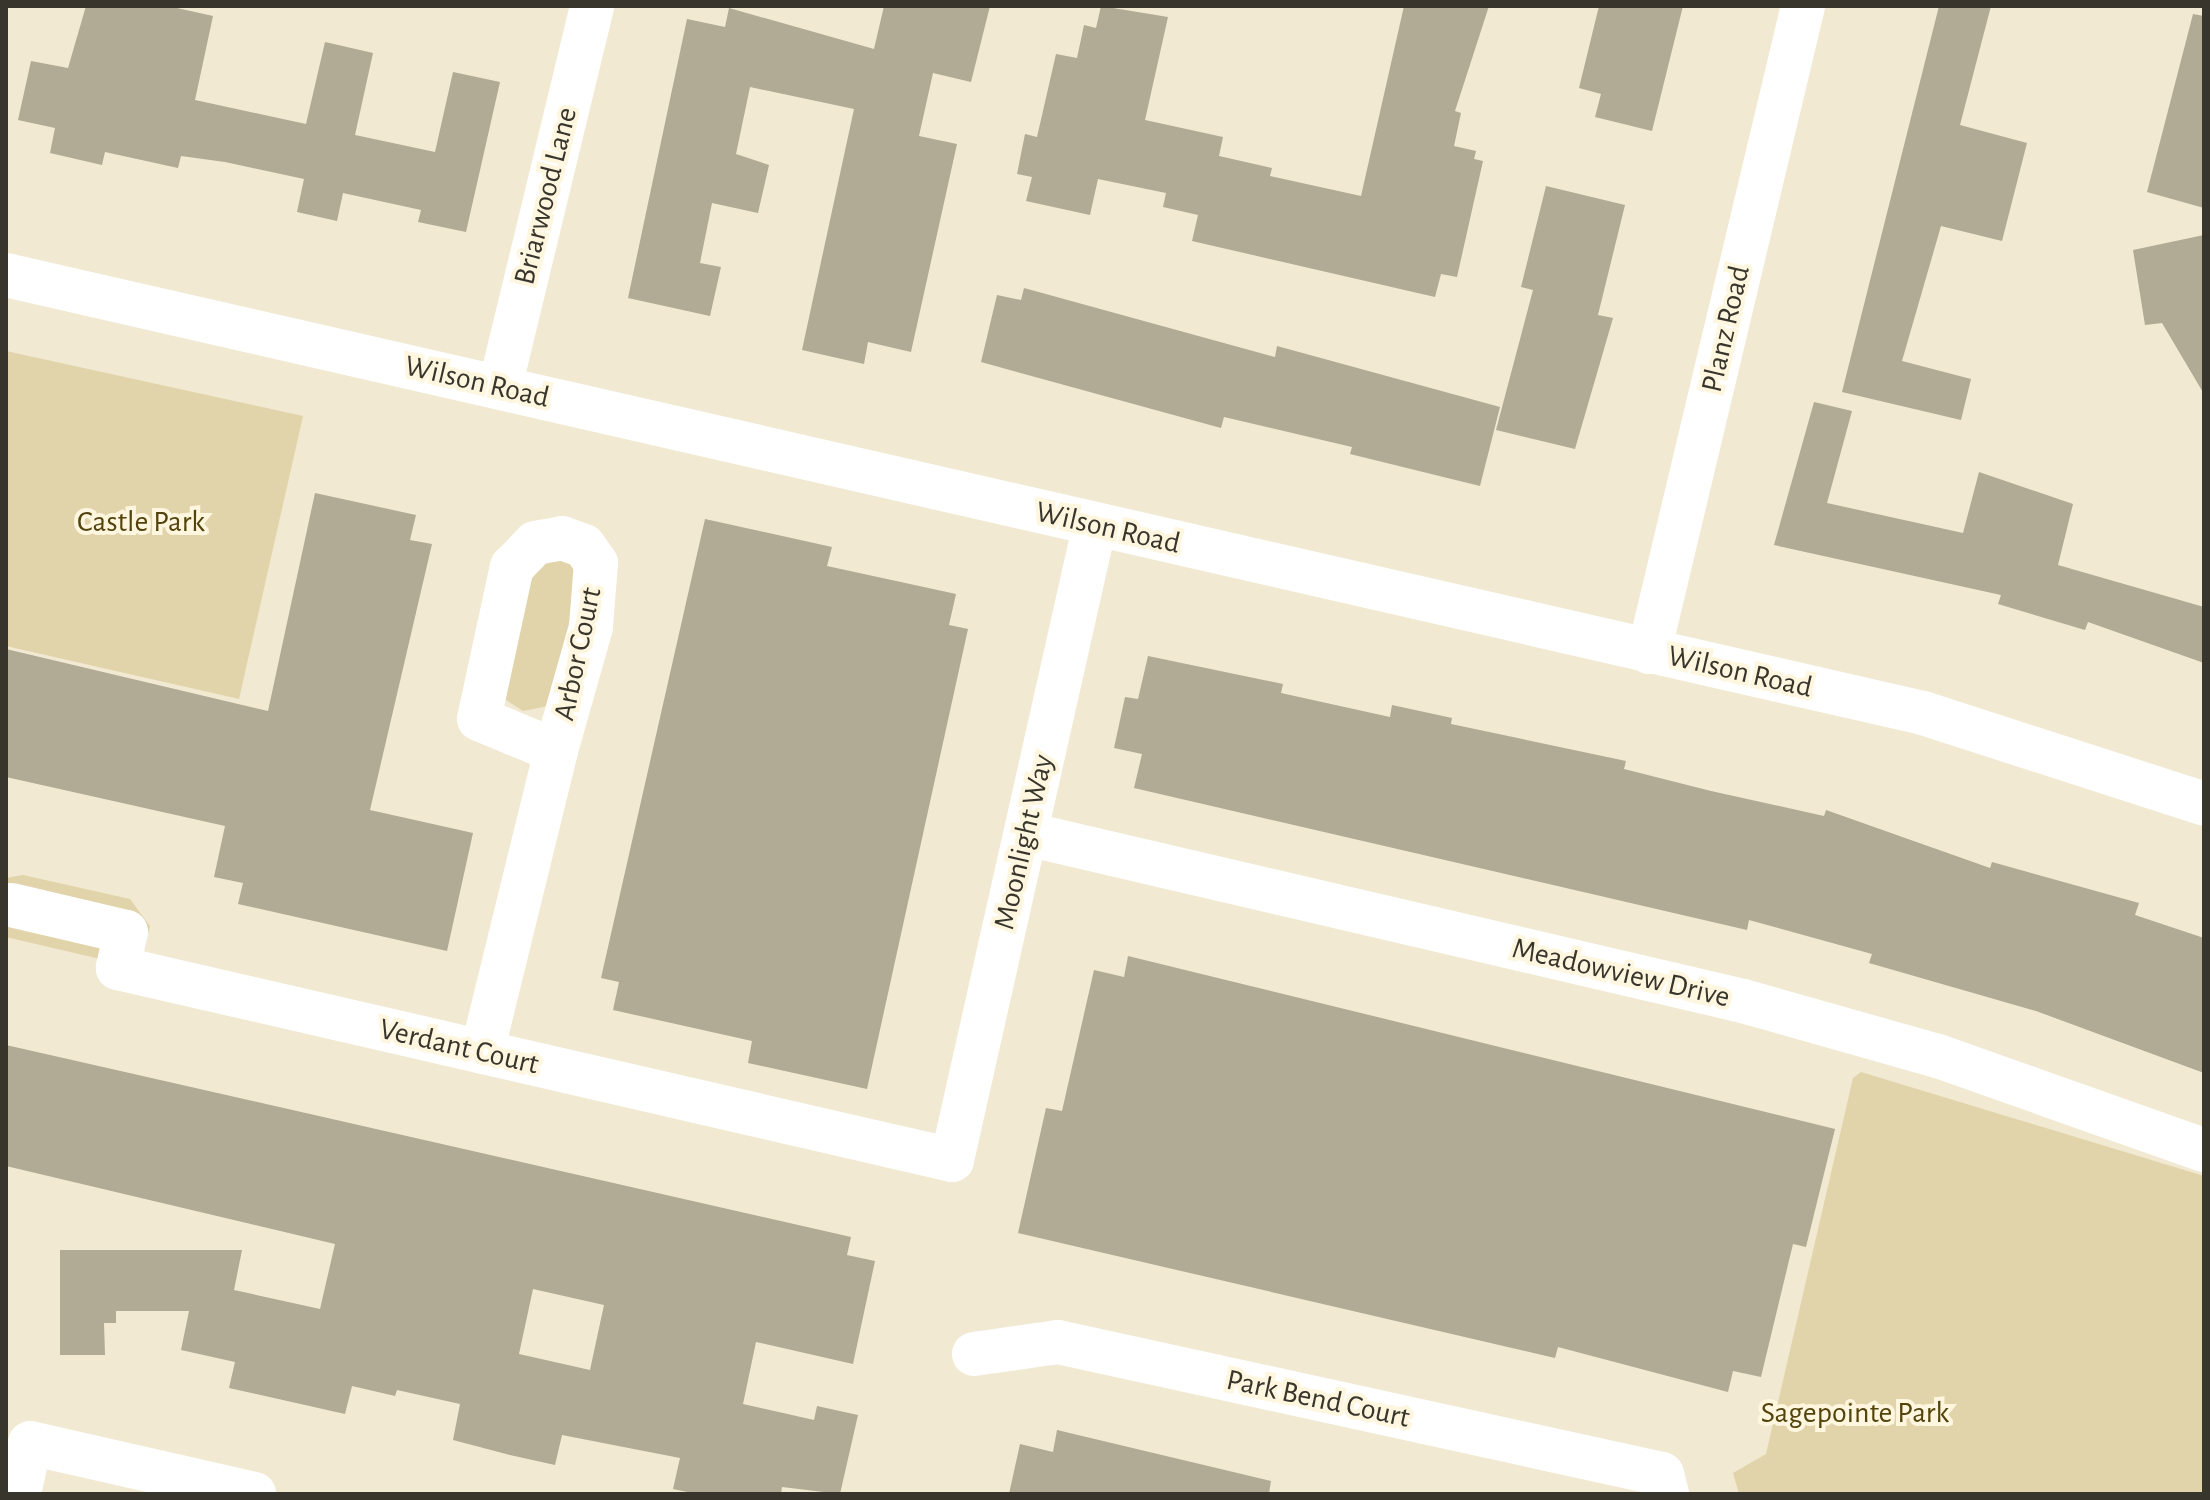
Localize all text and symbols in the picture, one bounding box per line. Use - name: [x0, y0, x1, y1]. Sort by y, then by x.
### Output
- street label: Briarwood Lane: [507, 104, 585, 288]
- street label: Planz Road: [1694, 262, 1758, 396]
- street label: Wilson Road: [401, 348, 553, 416]
- street label: Wilson Road: [1032, 494, 1184, 562]
- park label: Castle Park: [77, 504, 205, 540]
- street label: Arbor Court: [546, 584, 610, 724]
- street label: Wilson Road: [1664, 638, 1816, 706]
- street label: Moonlight Way: [986, 751, 1062, 933]
- street label: Meadowview Drive: [1509, 930, 1733, 1016]
- street label: Verdant Court: [376, 1011, 542, 1083]
- street label: Park Bend Court: [1223, 1362, 1413, 1436]
- park label: Sagepointe Park: [1761, 1395, 1949, 1431]

